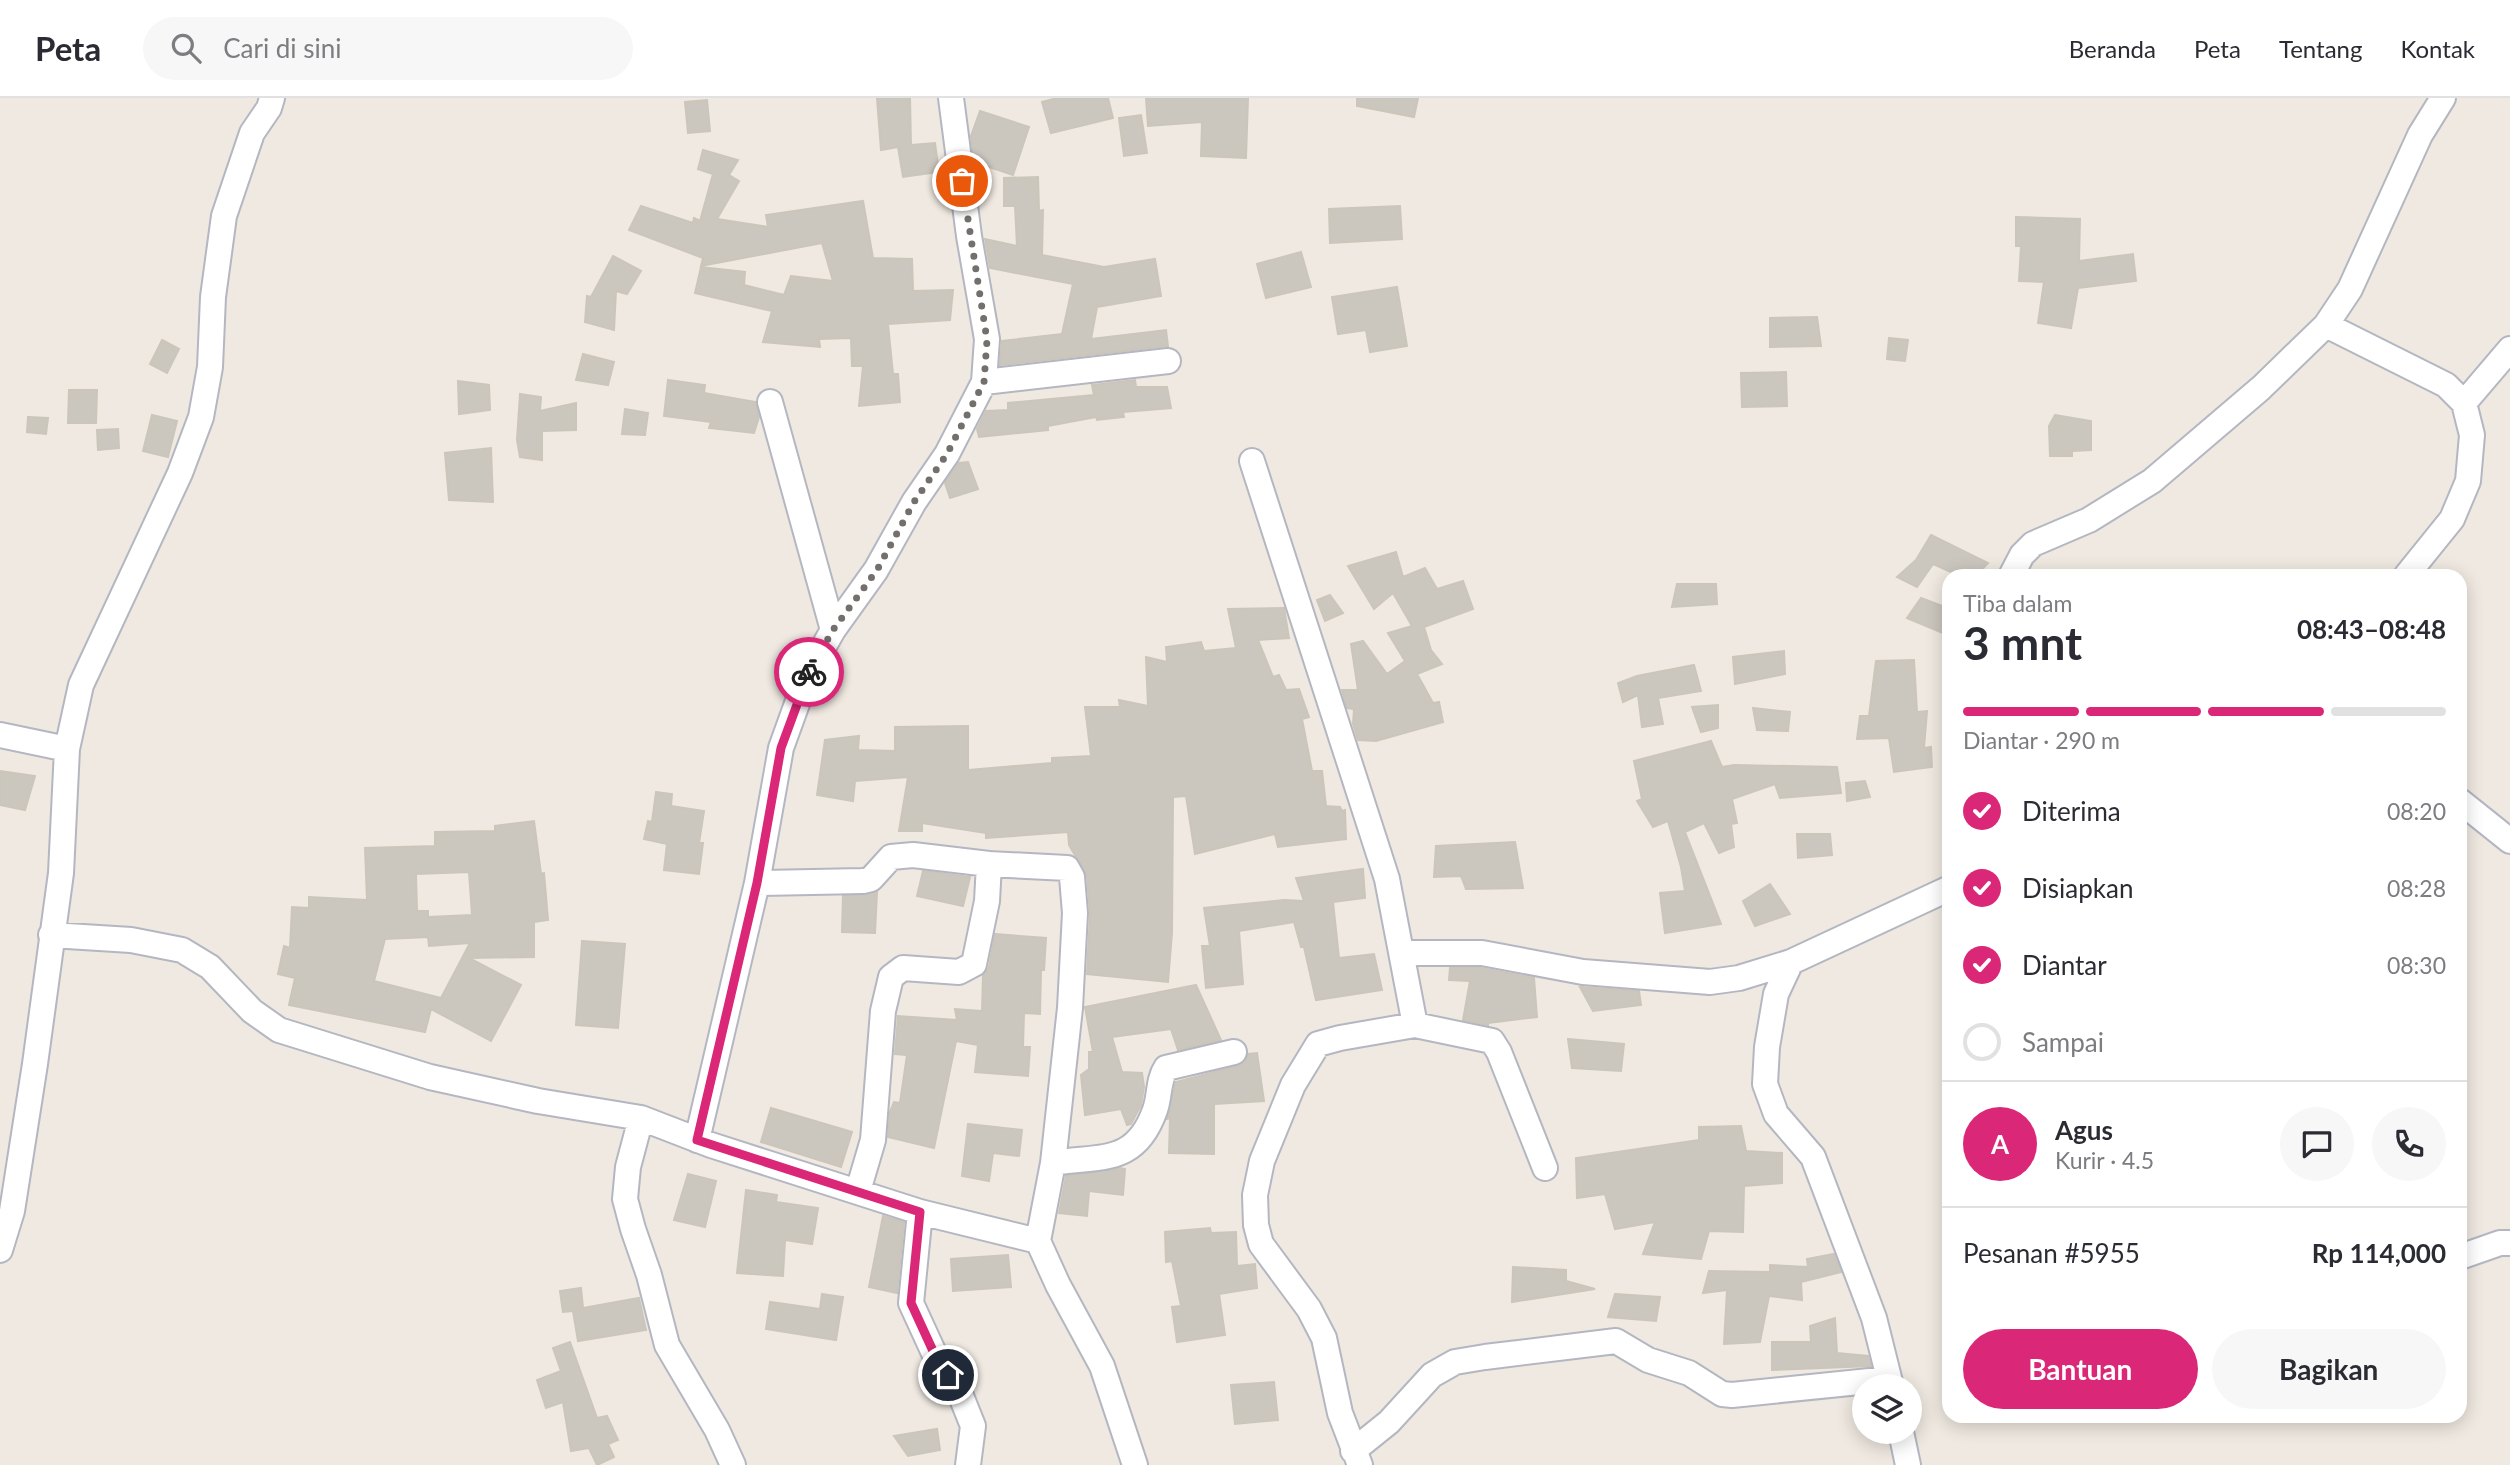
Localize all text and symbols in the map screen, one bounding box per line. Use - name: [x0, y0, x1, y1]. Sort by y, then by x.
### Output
- search box: [143, 17, 633, 80]
- text: Peta: [35, 28, 101, 68]
- icon: search: [167, 29, 205, 67]
- text: Cari di sini: [223, 32, 342, 64]
- text: Beranda: [2069, 34, 2156, 63]
- text: Peta: [2194, 34, 2241, 63]
- text: Tentang: [2279, 34, 2362, 63]
- text: Kontak: [2400, 34, 2475, 63]
- pin: [932, 151, 992, 211]
- icon: bag: [943, 162, 981, 200]
- text: Tiba dalam: [1963, 589, 2072, 617]
- text: 08:43–08:48: [2297, 613, 2446, 645]
- text: 3 mnt: [1963, 615, 2082, 670]
- courier: [774, 637, 844, 707]
- icon: bike: [790, 653, 828, 691]
- text: Diantar · 290 m: [1963, 726, 2120, 754]
- icon: check: [1963, 792, 2001, 830]
- text: Diterima: [2022, 795, 2121, 827]
- text: 08:20: [2387, 797, 2446, 825]
- icon: check: [1963, 869, 2001, 907]
- text: Disiapkan: [2022, 872, 2133, 904]
- text: 08:28: [2387, 874, 2446, 902]
- icon: check: [1963, 946, 2001, 984]
- text: Diantar: [2022, 949, 2107, 981]
- text: 08:30: [2387, 951, 2446, 979]
- text: Sampai: [2022, 1026, 2104, 1058]
- button: chat: [2280, 1107, 2354, 1181]
- button: phone: [2372, 1107, 2446, 1181]
- text: Agus: [2055, 1114, 2113, 1146]
- text: A: [1991, 1128, 2009, 1160]
- text: Kurir · 4.5: [2055, 1146, 2154, 1174]
- text: Pesanan #5955: [1963, 1237, 2140, 1269]
- text: Rp 114,000: [2312, 1237, 2446, 1269]
- button: Bantuan: [1963, 1329, 2198, 1409]
- button: Bagikan: [2212, 1329, 2446, 1409]
- pin: [918, 1345, 978, 1405]
- icon: home: [929, 1356, 967, 1394]
- map controls: [1852, 1374, 1922, 1444]
- button: layers: [1852, 1374, 1922, 1444]

